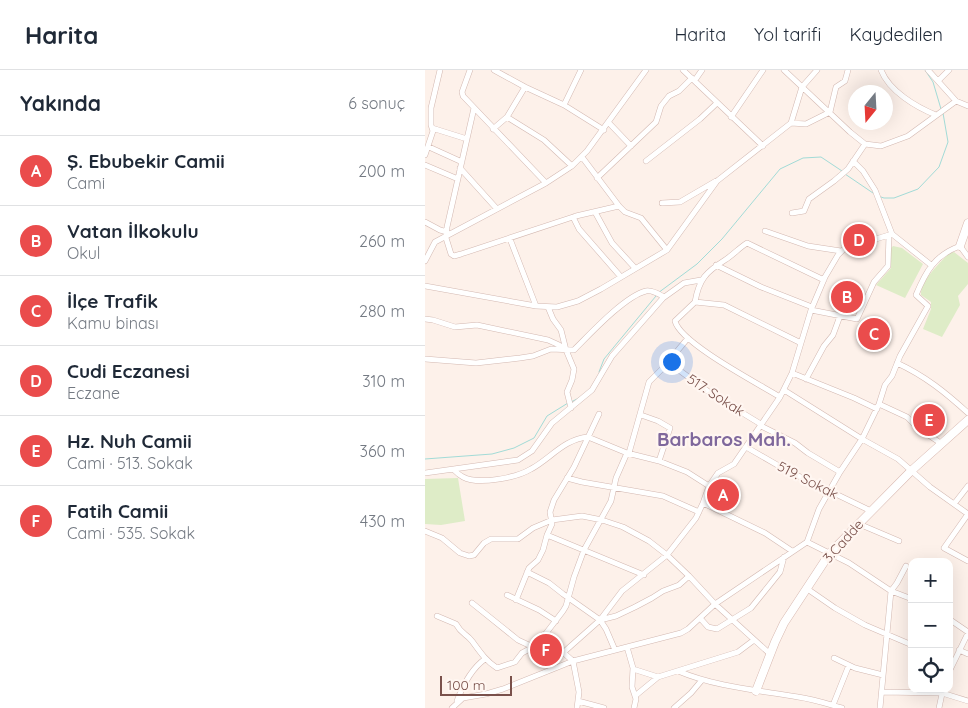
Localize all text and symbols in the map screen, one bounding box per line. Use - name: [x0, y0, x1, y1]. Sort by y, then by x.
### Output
- text: Harita: [25, 20, 98, 50]
- text: Harita: [674, 23, 726, 46]
- text: Yol tarifi: [754, 23, 821, 46]
- text: Kaydedilen: [849, 23, 943, 46]
- north arrow: [848, 85, 893, 130]
- text: Yakında: [20, 90, 101, 116]
- text: 6 sonuç: [348, 93, 405, 113]
- text: Ş. Ebubekir Camii: [67, 149, 225, 173]
- text: A: [31, 161, 41, 181]
- text: 200 m: [358, 161, 405, 181]
- text: Cami: [67, 173, 105, 193]
- text: Vatan İlkokulu: [67, 219, 199, 243]
- pin: D: [843, 221, 875, 259]
- text: B: [31, 231, 41, 251]
- text: 260 m: [359, 231, 405, 251]
- text: Okul: [67, 243, 101, 263]
- pin: B: [831, 278, 863, 316]
- text: İlçe Trafik: [67, 289, 158, 313]
- text: C: [31, 301, 41, 321]
- text: 280 m: [359, 301, 405, 321]
- text: Kamu binası: [67, 313, 159, 333]
- pin: C: [858, 315, 890, 353]
- your location: [659, 349, 685, 375]
- text: Cudi Eczanesi: [67, 359, 190, 383]
- street label: 517. Sokak: [684, 370, 748, 420]
- text: D: [30, 371, 42, 391]
- text: 310 m: [362, 371, 405, 391]
- text: Eczane: [67, 383, 120, 403]
- pin: E: [913, 401, 945, 439]
- district label: Barbaros Mah.: [657, 427, 791, 451]
- text: Hz. Nuh Camii: [67, 429, 192, 453]
- text: E: [31, 441, 41, 461]
- text: 360 m: [360, 441, 405, 461]
- text: Cami · 513. Sokak: [67, 453, 193, 473]
- street label: 519. Sokak: [774, 457, 842, 503]
- pin: A: [707, 476, 739, 514]
- text: Fatih Camii: [67, 499, 168, 523]
- text: F: [32, 511, 41, 531]
- text: 430 m: [360, 511, 405, 531]
- street label: 3.Cadde: [819, 515, 867, 566]
- text: Cami · 535. Sokak: [67, 523, 195, 543]
- map controls: [908, 558, 953, 693]
- button: +: [908, 558, 953, 603]
- button: −: [908, 603, 953, 648]
- pin: F: [530, 631, 562, 669]
- button: locate: [908, 648, 953, 693]
- scale bar: [440, 673, 513, 696]
- text: 100 m: [447, 676, 485, 694]

